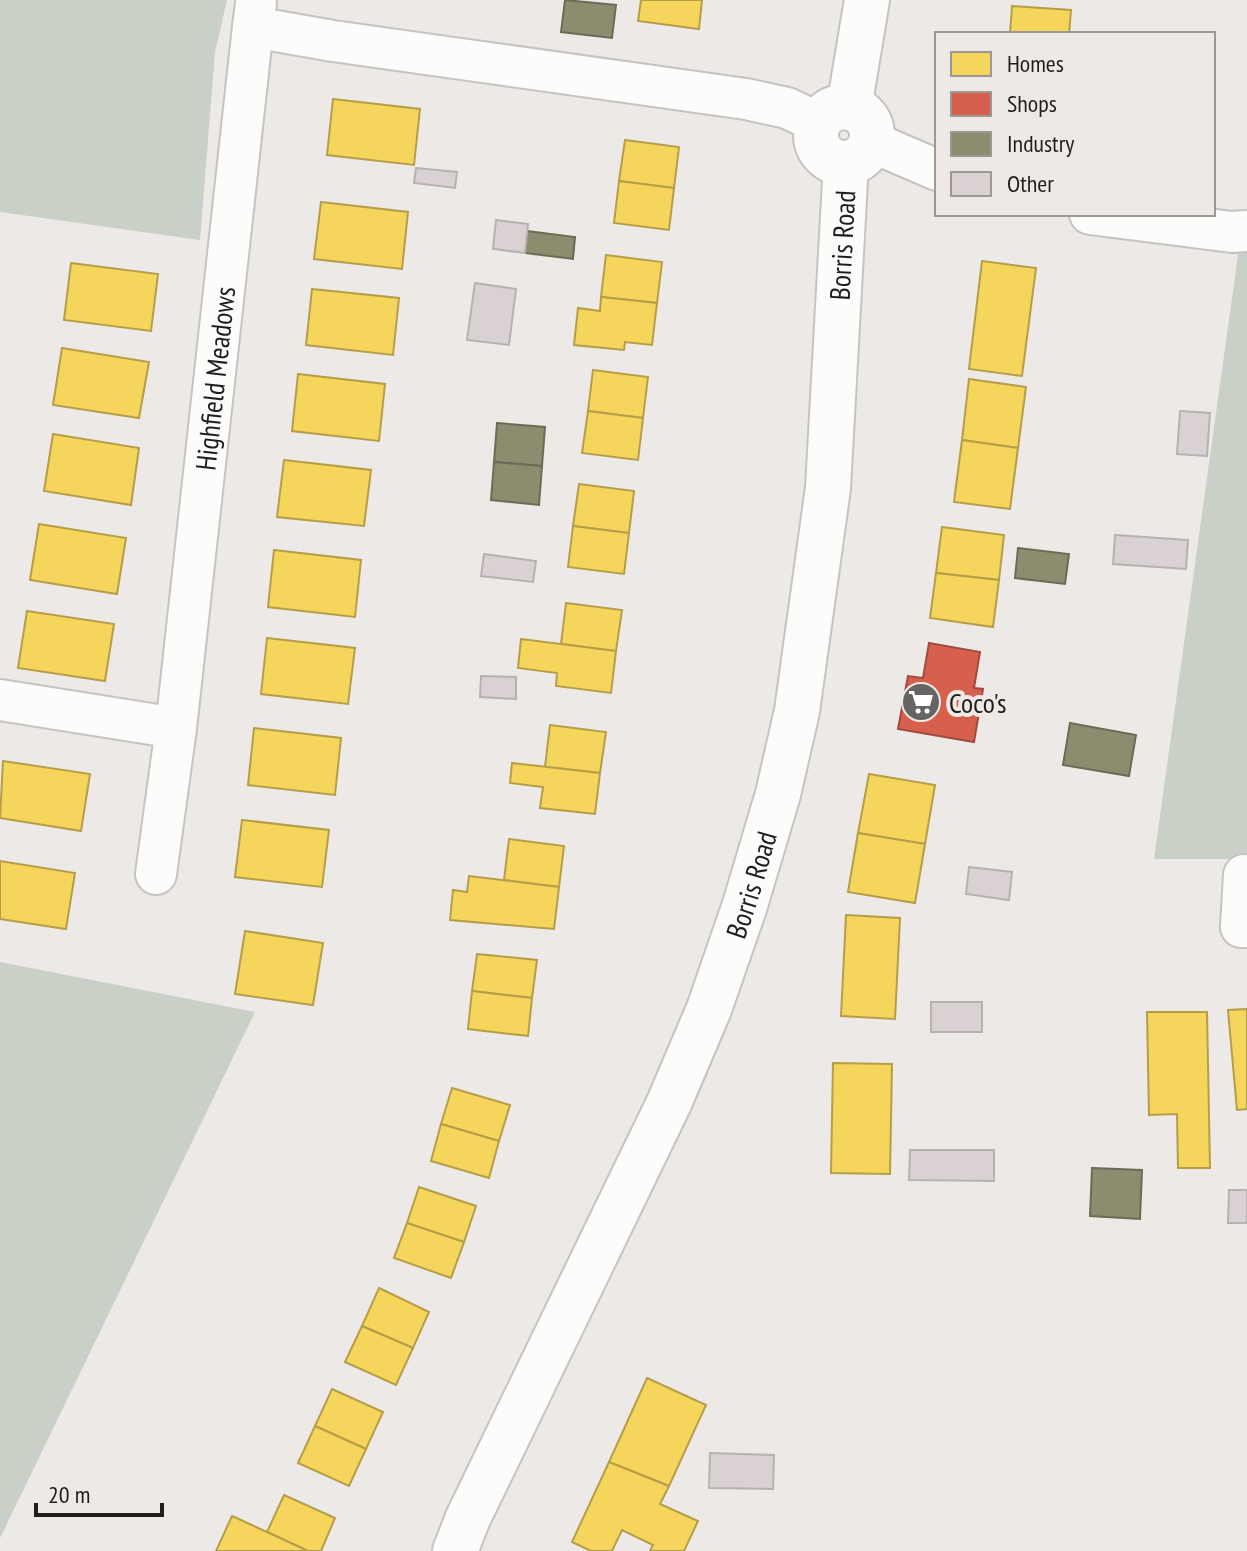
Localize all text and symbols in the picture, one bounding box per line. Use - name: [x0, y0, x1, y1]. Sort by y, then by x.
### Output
- legend: [935, 32, 1215, 216]
- text: Homes: [1007, 48, 1064, 79]
- text: Shops: [1007, 88, 1057, 119]
- text: Industry: [1007, 128, 1074, 159]
- text: Other: [1007, 168, 1054, 199]
- street label: Borris Road: [820, 189, 863, 301]
- street label: Highfield Meadows: [186, 285, 243, 472]
- supermarket icon: Coco's: [900, 681, 942, 723]
- place label: Coco's: [949, 684, 1007, 721]
- street label: Borris Road: [716, 827, 784, 943]
- scale bar: [36, 1467, 162, 1517]
- text: 20 m: [48, 1479, 90, 1510]

